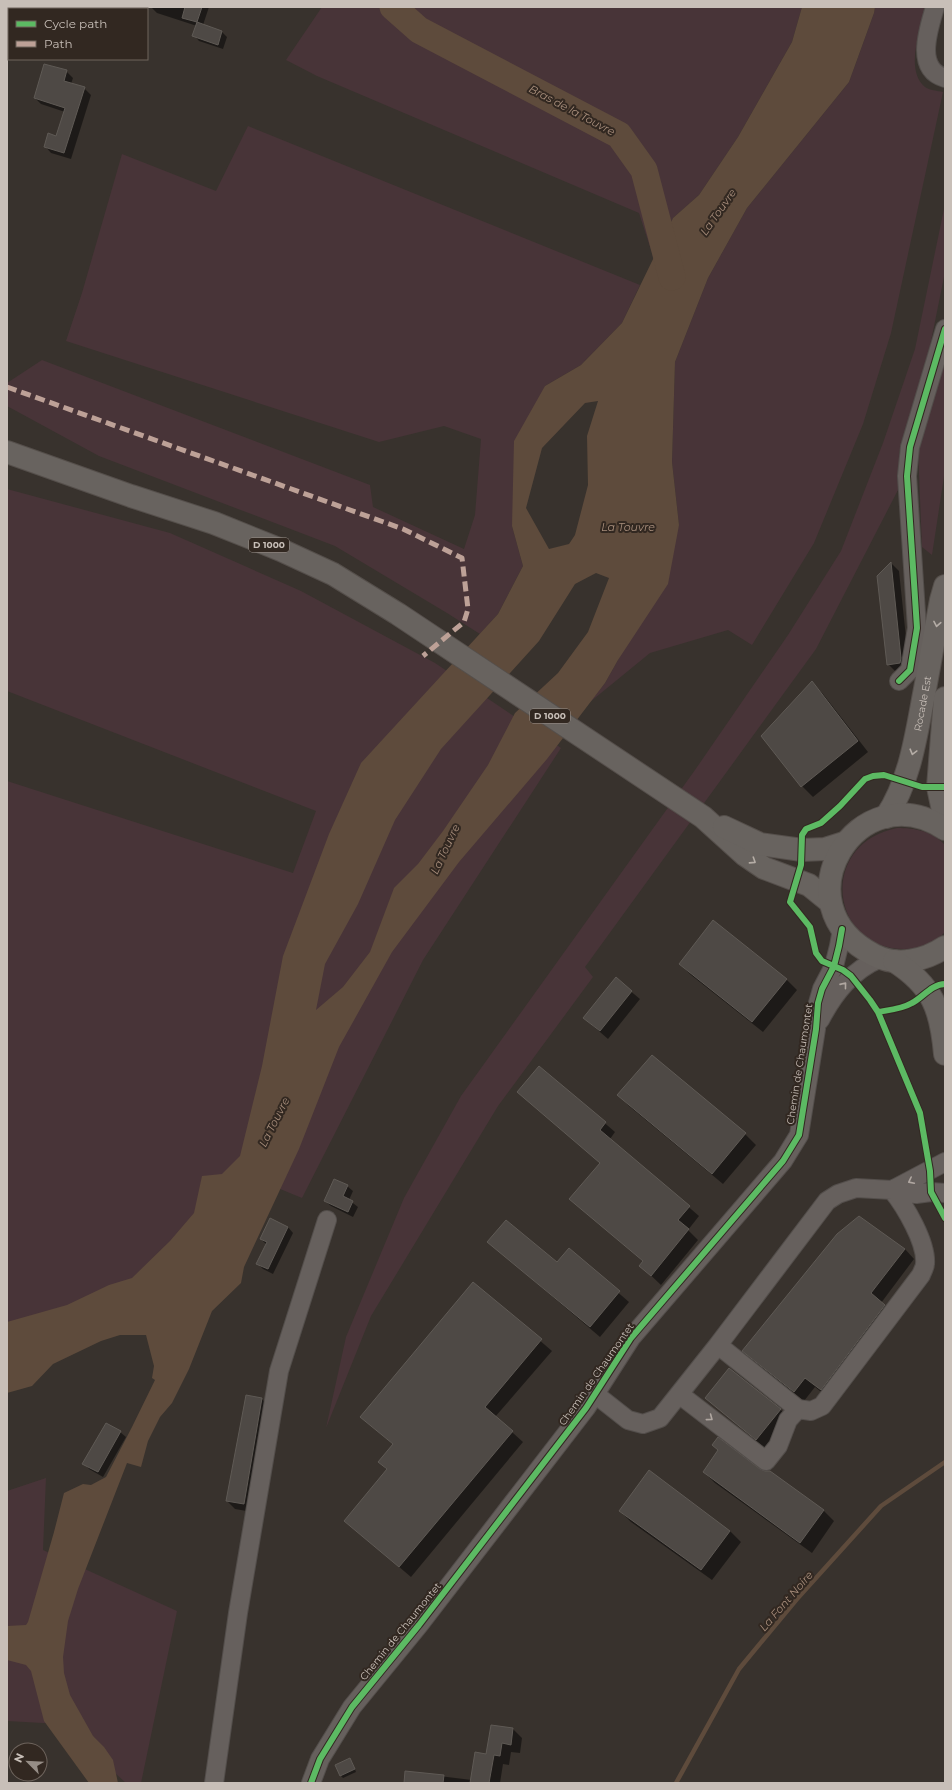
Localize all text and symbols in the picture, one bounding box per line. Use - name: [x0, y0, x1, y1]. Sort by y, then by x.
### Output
- legend: [8, 8, 148, 60]
- text: Cycle path: [44, 16, 107, 31]
- text: Path: [44, 36, 73, 51]
- water label: Bras de la Touvre: [527, 81, 618, 139]
- water label: La Touvre: [697, 186, 739, 238]
- water label: La Touvre: [601, 520, 655, 534]
- road number: D 1000: [249, 538, 289, 552]
- one-way arrow: [933, 621, 941, 627]
- street label: Rocade Est: [911, 675, 934, 732]
- road number: D 1000: [530, 709, 570, 723]
- one-way arrow: [909, 748, 918, 755]
- water label: La Touvre: [427, 821, 463, 876]
- one-way arrow: [749, 856, 756, 864]
- one-way arrow: [839, 982, 846, 989]
- street label: Chemin de Chaumontet: [784, 1003, 815, 1125]
- water label: La Touvre: [256, 1095, 293, 1149]
- one-way arrow: [908, 1176, 915, 1183]
- street label: Chemin de Chaumontet: [556, 1321, 637, 1428]
- one-way arrow: [705, 1413, 712, 1420]
- water label: La Font Noire: [756, 1568, 816, 1634]
- street label: Chemin de Chaumontet: [357, 1580, 444, 1683]
- north arrow: [8, 1742, 48, 1782]
- text: N: [11, 1751, 27, 1765]

